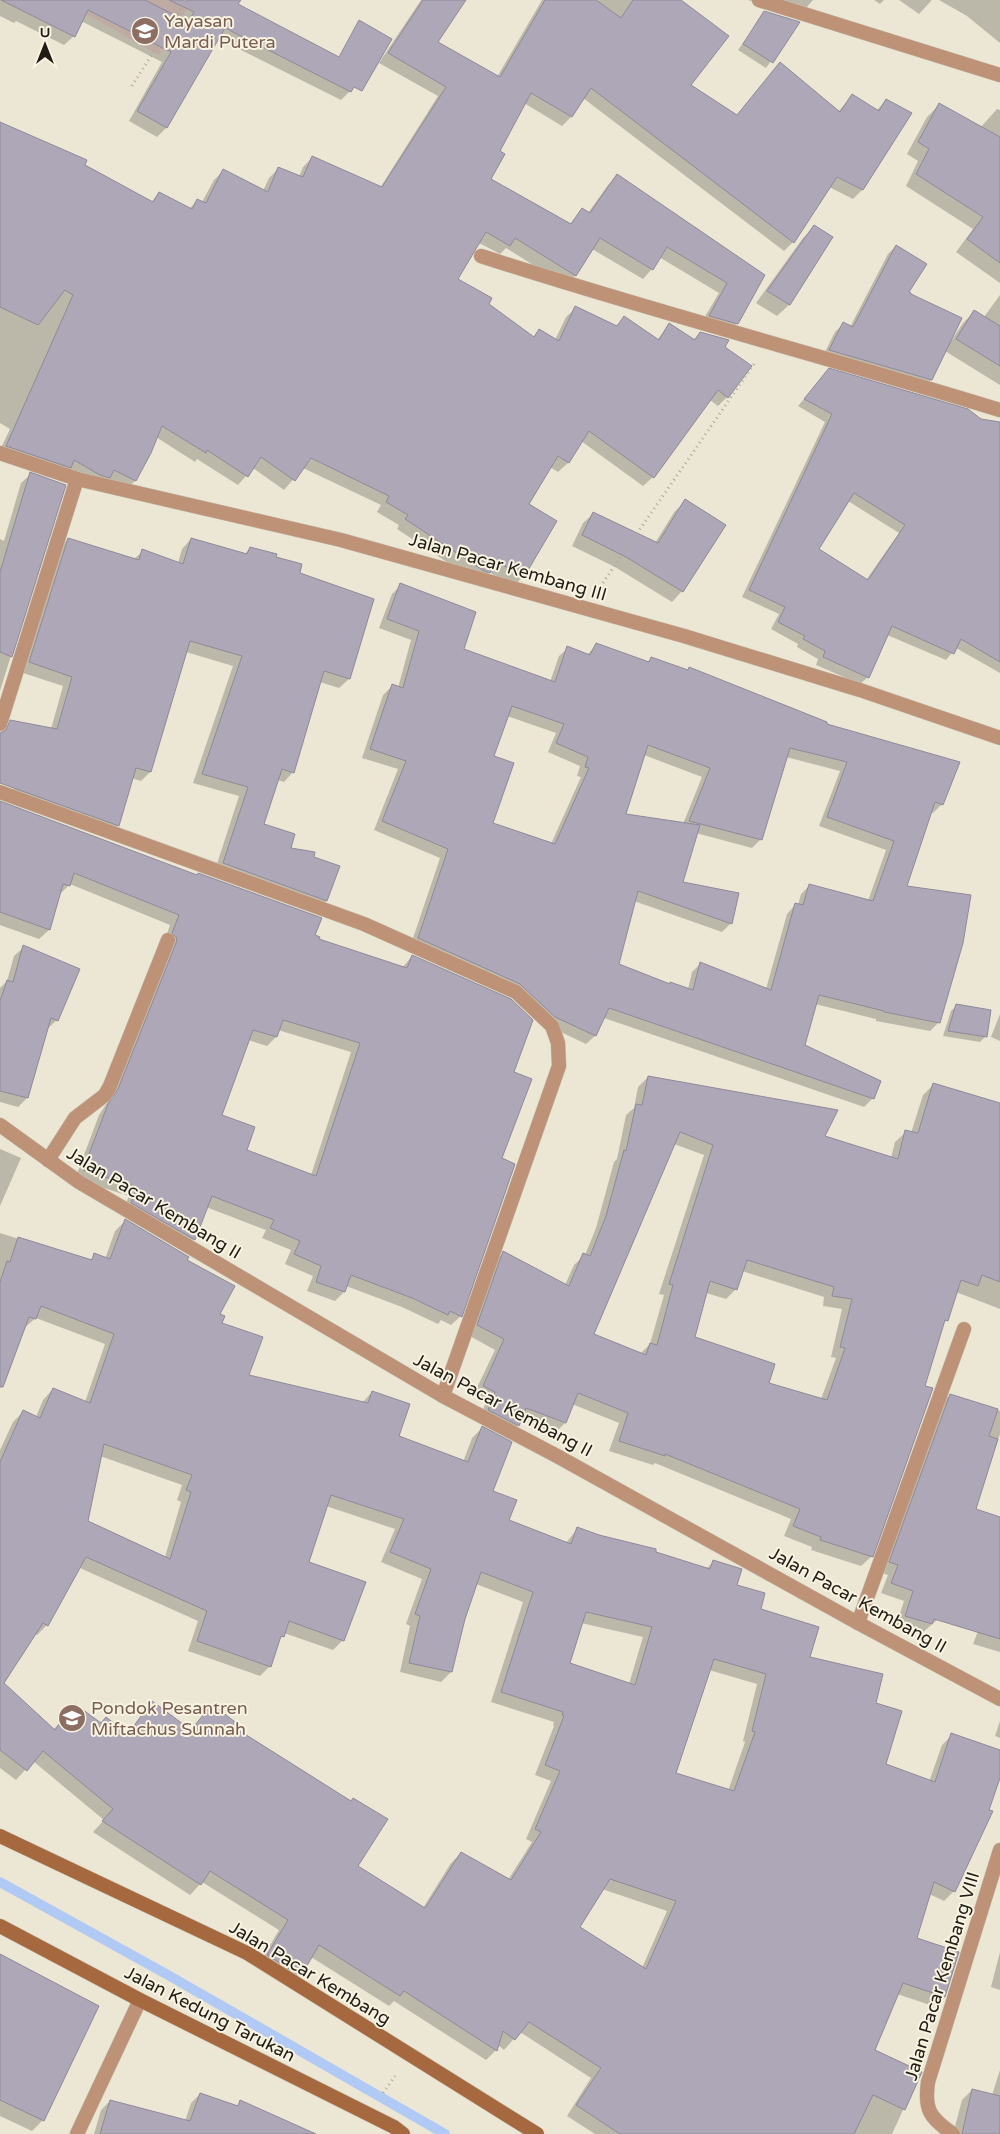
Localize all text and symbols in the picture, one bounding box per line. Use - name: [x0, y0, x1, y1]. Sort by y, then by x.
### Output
- place label: Yayasan Mardi Putera: [164, 10, 276, 53]
- school or university icon: Yayasan Mardi Putera: [130, 16, 160, 46]
- north arrow: [20, 20, 70, 70]
- text: U: [40, 24, 50, 41]
- street label: Jalan Pacar Kembang III: [407, 528, 609, 606]
- street label: Jalan Pacar Kembang II: [63, 1142, 245, 1264]
- street label: Jalan Pacar Kembang II: [410, 1349, 596, 1461]
- street label: Jalan Pacar Kembang II: [766, 1542, 950, 1658]
- place label: Pondok Pesantren Miftachus Sunnah: [91, 1697, 248, 1740]
- school or university icon: Pondok Pesantren Miftachus Sunnah: [57, 1703, 87, 1733]
- street label: Jalan Pacar Kembang VIII: [900, 1869, 984, 2083]
- street label: Jalan Pacar Kembang: [225, 1916, 395, 2030]
- street label: Jalan Kedung Tarukan: [121, 1961, 299, 2067]

